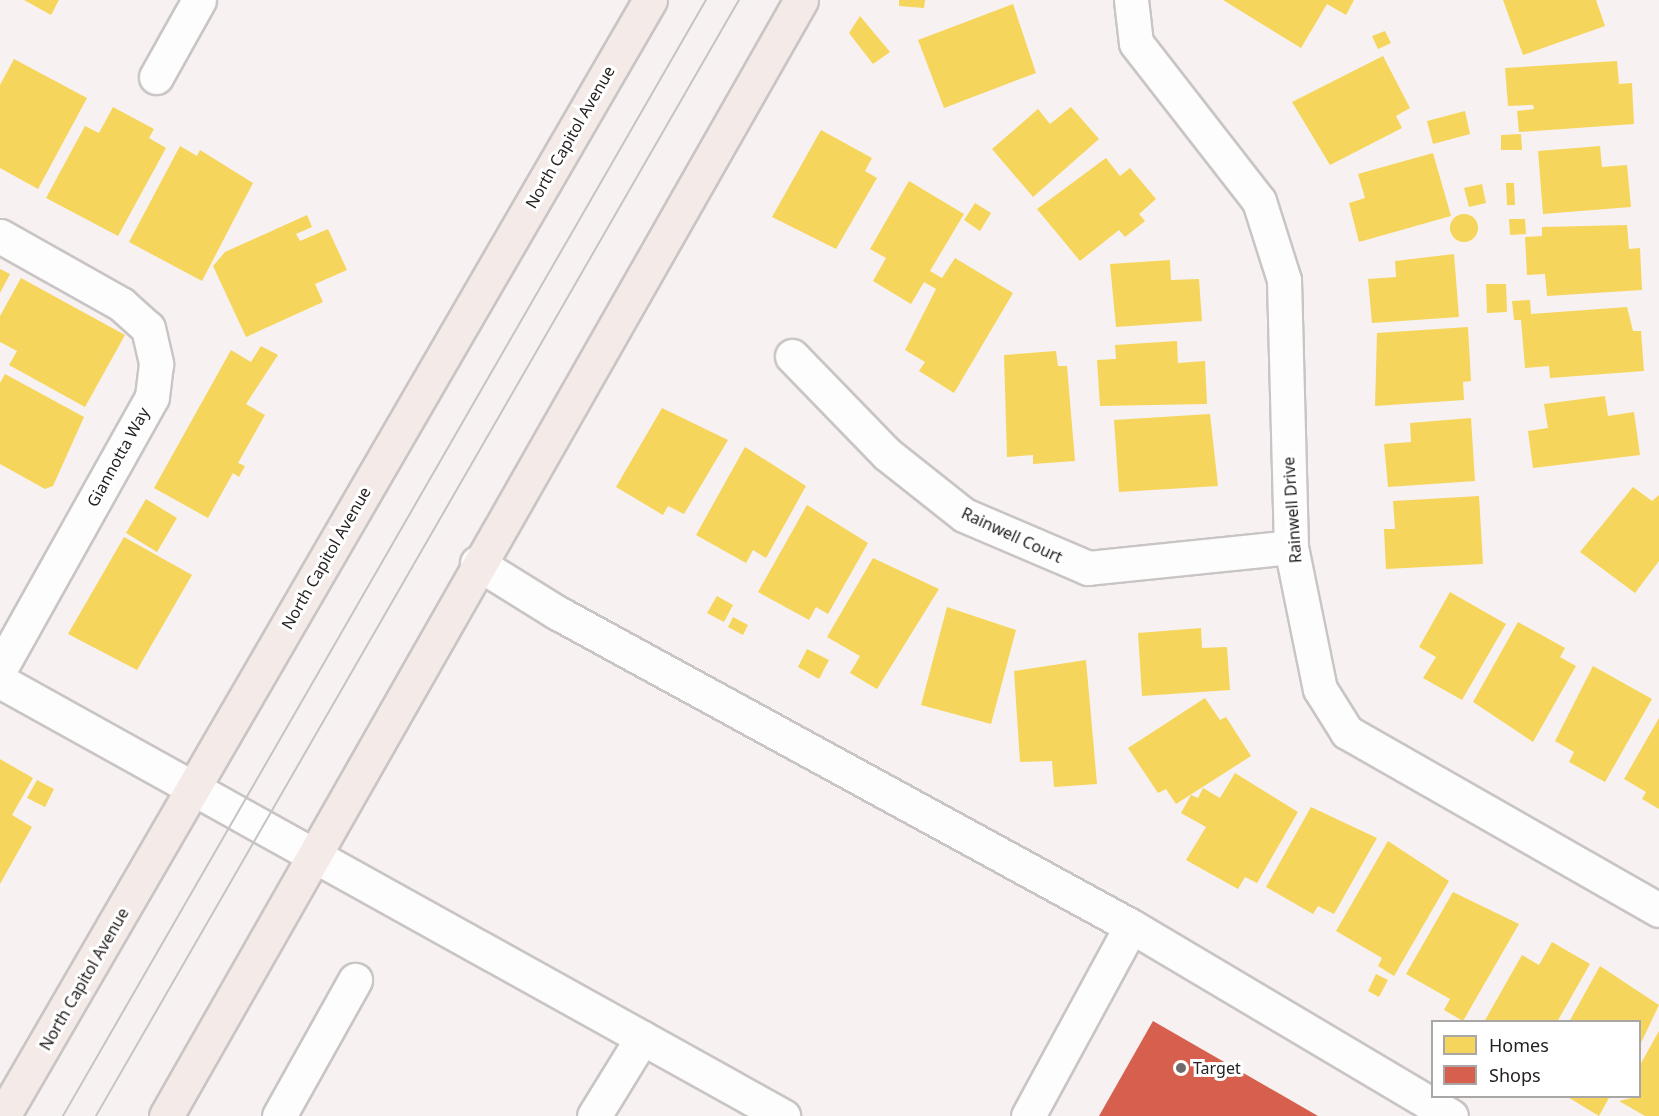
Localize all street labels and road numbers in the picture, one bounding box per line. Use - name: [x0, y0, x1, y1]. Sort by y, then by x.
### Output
- street label: North Capitol Avenue: [521, 62, 619, 212]
- street label: Giannotta Way: [83, 404, 153, 510]
- street label: Rainwell Drive: [1279, 456, 1305, 564]
- street label: North Capitol Avenue: [277, 483, 375, 633]
- street label: Rainwell Court: [959, 503, 1065, 567]
- street label: North Capitol Avenue: [35, 904, 133, 1054]

